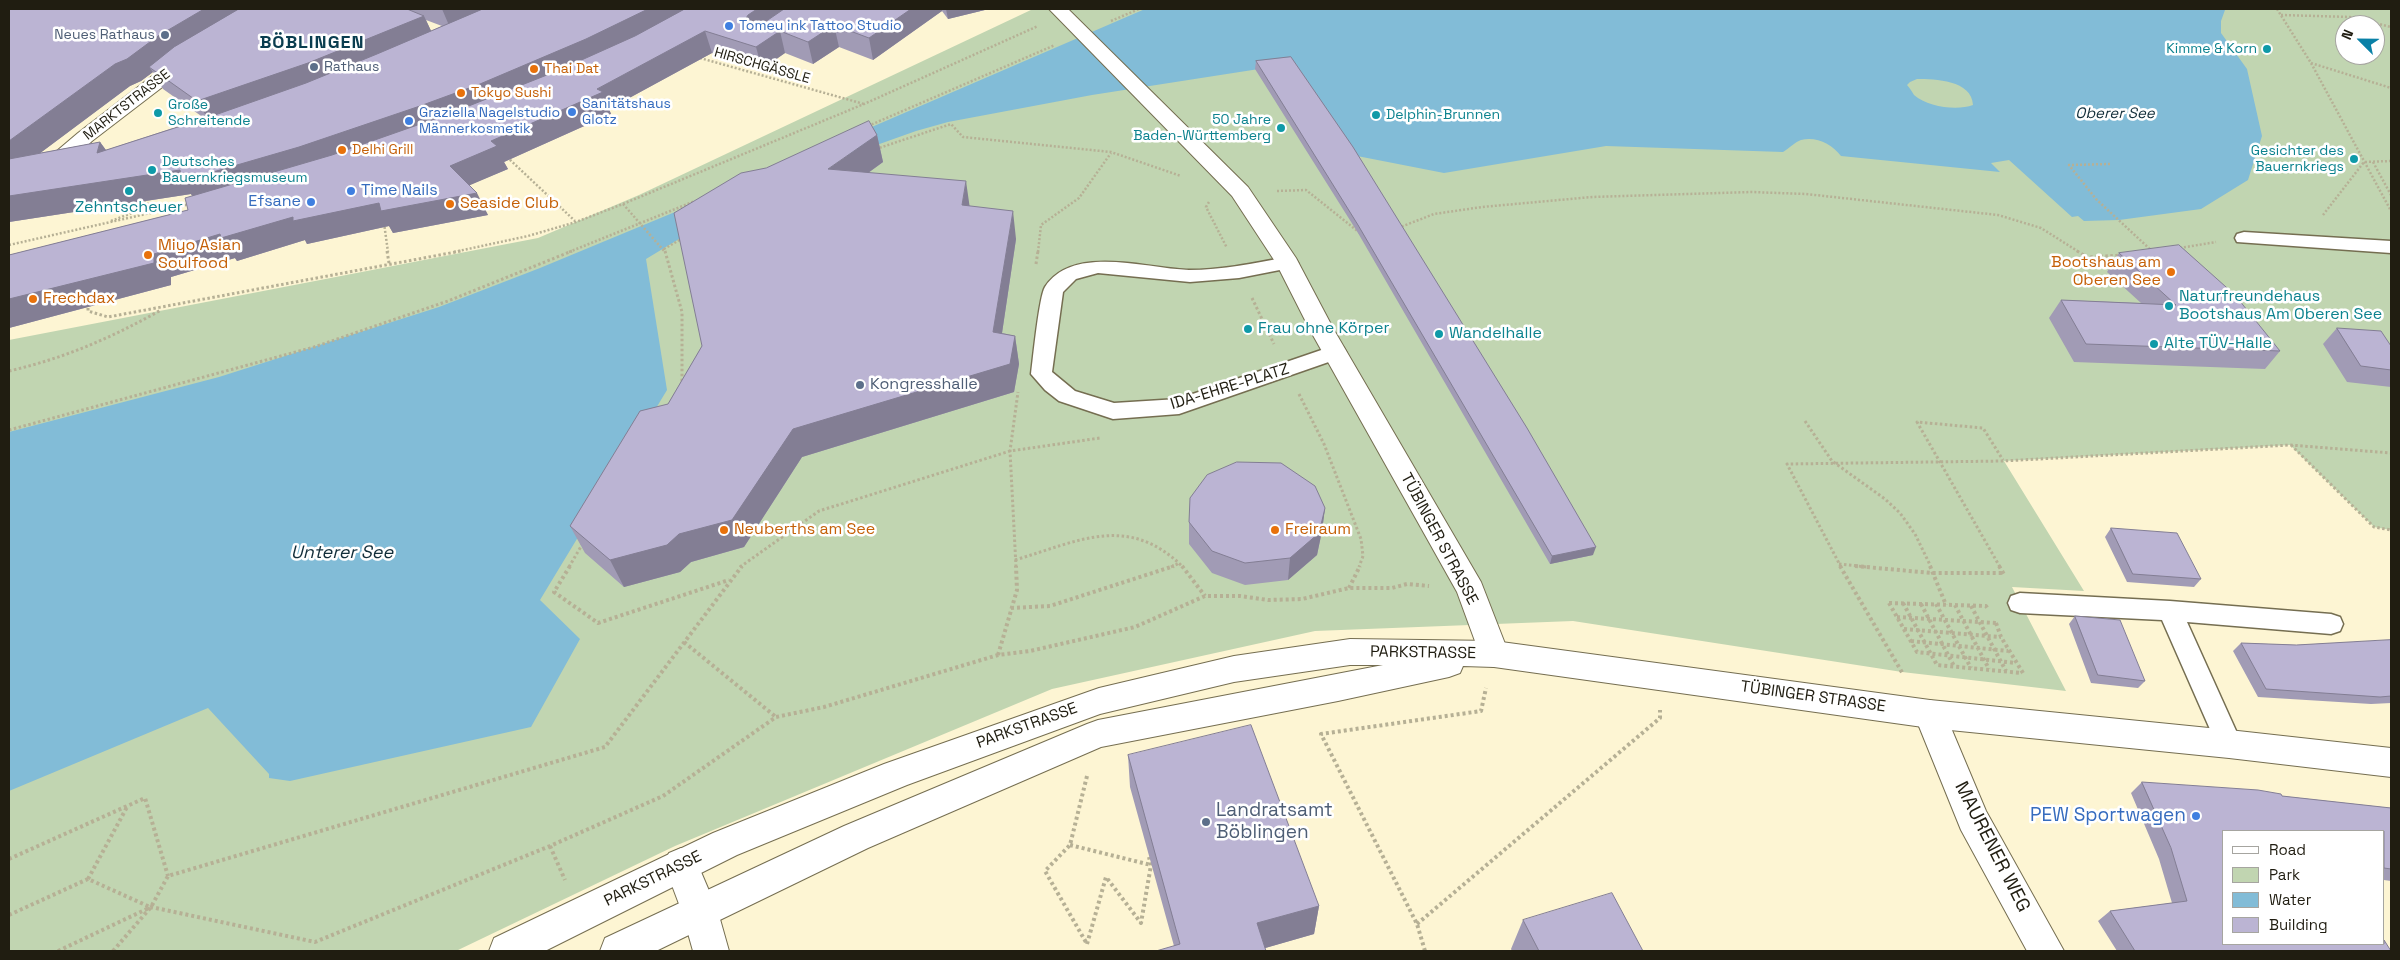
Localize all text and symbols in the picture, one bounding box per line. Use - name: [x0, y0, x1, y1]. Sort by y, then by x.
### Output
- north arrow: [2335, 15, 2385, 65]
- place label: Tomeu ink Tattoo Studio: [739, 18, 902, 34]
- marker: Tomeu ink Tattoo Studio: [723, 20, 735, 32]
- place label: Neues Rathaus: [54, 27, 155, 43]
- text: N: [2337, 27, 2357, 42]
- marker: Neues Rathaus: [159, 29, 171, 41]
- district label: BÖBLINGEN: [258, 32, 366, 54]
- place label: Kimme & Korn: [2166, 41, 2257, 57]
- marker: Kimme & Korn: [2261, 43, 2273, 55]
- street label: HIRSCHGÄSSLE: [712, 44, 812, 88]
- place label: Rathaus: [324, 59, 379, 75]
- marker: Rathaus: [308, 61, 320, 73]
- place label: Thai Dat: [544, 61, 599, 77]
- marker: Thai Dat: [528, 63, 540, 75]
- street label: MARKTSTRASSE: [80, 66, 174, 144]
- place label: Tokyo Sushi: [471, 85, 551, 101]
- marker: Tokyo Sushi: [455, 87, 467, 99]
- place label: Sanitätshaus Glotz: [582, 96, 671, 128]
- place label: Große Schreitende: [168, 97, 251, 130]
- place label: Graziella Nagelstudio Männerkosmetik: [419, 105, 560, 138]
- water label: Oberer See: [2075, 105, 2155, 123]
- marker: Sanitätshaus Glotz: [566, 106, 578, 118]
- marker: Große Schreitende: [152, 107, 164, 119]
- place label: Delphin-Brunnen: [1386, 107, 1500, 123]
- marker: Delphin-Brunnen: [1370, 109, 1382, 121]
- place label: 50 Jahre Baden-Württemberg: [1133, 112, 1271, 144]
- marker: Graziella Nagelstudio Männerkosmetik: [403, 115, 415, 127]
- marker: 50 Jahre Baden-Württemberg: [1275, 122, 1287, 134]
- place label: Delhi Grill: [352, 142, 413, 158]
- place label: Gesichter des Bauernkriegs: [2251, 143, 2344, 176]
- marker: Delhi Grill: [336, 144, 348, 156]
- marker: Gesichter des Bauernkriegs: [2348, 153, 2360, 165]
- place label: Deutsches Bauernkriegsmuseum: [162, 154, 308, 186]
- marker: Deutsches Bauernkriegsmuseum: [146, 164, 158, 176]
- place label: Time Nails: [361, 181, 438, 201]
- marker: Zehntscheuer: [123, 185, 135, 197]
- marker: Time Nails: [345, 185, 357, 197]
- place label: Efsane: [248, 192, 301, 212]
- place label: Seaside Club: [460, 194, 559, 214]
- marker: Efsane: [305, 196, 317, 208]
- place label: Zehntscheuer: [75, 198, 183, 218]
- marker: Seaside Club: [444, 198, 456, 210]
- place label: Miyo Asian Soulfood: [158, 236, 241, 274]
- marker: Miyo Asian Soulfood: [142, 249, 154, 261]
- place label: Bootshaus am Oberen See: [2051, 253, 2161, 291]
- marker: Bootshaus am Oberen See: [2165, 266, 2177, 278]
- place label: Naturfreundehaus Bootshaus Am Oberen See: [2179, 287, 2382, 325]
- place label: Frechdax: [43, 289, 115, 309]
- marker: Frechdax: [27, 293, 39, 305]
- marker: Naturfreundehaus Bootshaus Am Oberen See: [2163, 300, 2175, 312]
- place label: Frau ohne Körper: [1258, 319, 1390, 339]
- marker: Frau ohne Körper: [1242, 323, 1254, 335]
- place label: Wandelhalle: [1449, 324, 1542, 344]
- marker: Wandelhalle: [1433, 328, 1445, 340]
- place label: Alte TÜV-Halle: [2164, 334, 2272, 354]
- marker: Alte TÜV-Halle: [2148, 338, 2160, 350]
- street label: IDA-EHRE-PLATZ: [1168, 360, 1292, 414]
- place label: Kongresshalle: [870, 375, 978, 395]
- marker: Kongresshalle: [854, 379, 866, 391]
- street label: TÜBINGER STRASSE: [1396, 470, 1482, 608]
- place label: Neuberths am See: [734, 520, 875, 540]
- place label: Freiraum: [1285, 520, 1351, 540]
- marker: Neuberths am See: [718, 524, 730, 536]
- marker: Freiraum: [1269, 524, 1281, 536]
- water label: Unterer See: [291, 542, 393, 564]
- street label: PARKSTRASSE: [1370, 642, 1476, 664]
- street label: TÜBINGER STRASSE: [1739, 677, 1887, 717]
- street label: PARKSTRASSE: [974, 699, 1080, 753]
- street label: MAURENER WEG: [1949, 778, 2035, 916]
- place label: Landratsamt Böblingen: [1216, 800, 1333, 844]
- place label: PEW Sportwagen: [2030, 805, 2186, 827]
- marker: PEW Sportwagen: [2190, 810, 2202, 822]
- marker: Landratsamt Böblingen: [1200, 816, 1212, 828]
- legend: [2222, 830, 2385, 945]
- text: Road: [2269, 840, 2306, 859]
- street label: PARKSTRASSE: [601, 847, 705, 911]
- text: Park: [2269, 865, 2300, 884]
- text: Water: [2269, 890, 2311, 909]
- text: Building: [2269, 915, 2328, 934]

